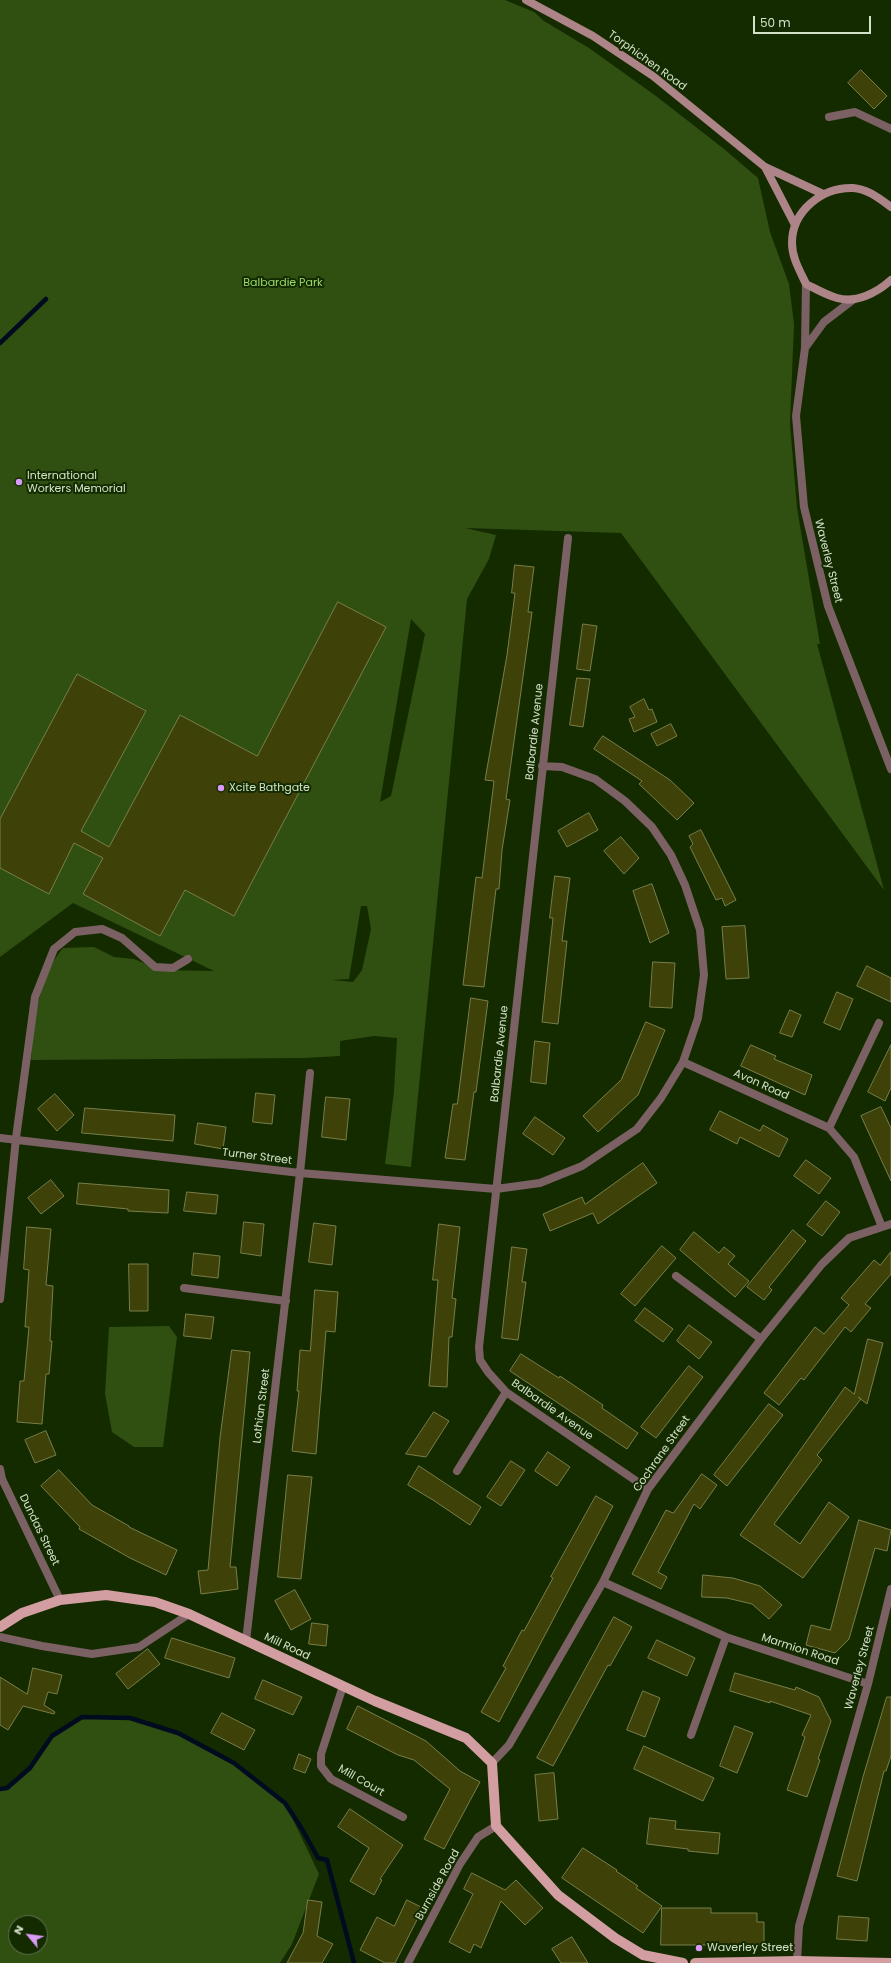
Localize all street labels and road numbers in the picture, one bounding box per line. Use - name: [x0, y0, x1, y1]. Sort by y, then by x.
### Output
- street label: Torphichen Road: [605, 28, 689, 94]
- street label: Waverley Street: [811, 518, 845, 604]
- street label: Balbardie Avenue: [523, 683, 547, 781]
- street label: Balbardie Avenue: [488, 1005, 512, 1103]
- street label: Avon Road: [731, 1067, 791, 1103]
- street label: Turner Street: [221, 1146, 293, 1168]
- street label: Lothian Street: [251, 1368, 273, 1444]
- street label: Balbardie Avenue: [508, 1377, 596, 1443]
- street label: Cochrane Street: [631, 1413, 693, 1495]
- street label: Dundas Street: [16, 1492, 62, 1568]
- street label: Waverley Street: [842, 1625, 878, 1711]
- street label: Mill Road: [262, 1631, 312, 1663]
- street label: Marmion Road: [760, 1631, 840, 1669]
- street label: Mill Court: [336, 1762, 386, 1800]
- street label: Burnside Road: [413, 1847, 463, 1923]

